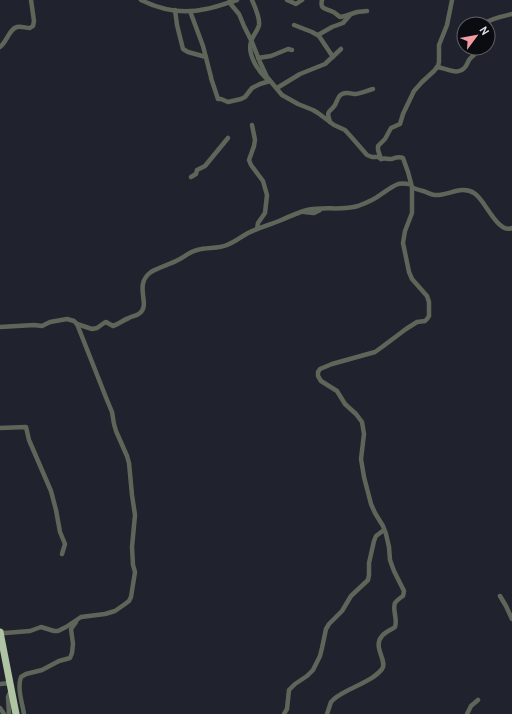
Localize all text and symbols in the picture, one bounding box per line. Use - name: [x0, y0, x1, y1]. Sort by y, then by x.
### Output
- north arrow: [456, 16, 496, 56]
- text: N: [476, 24, 492, 38]

